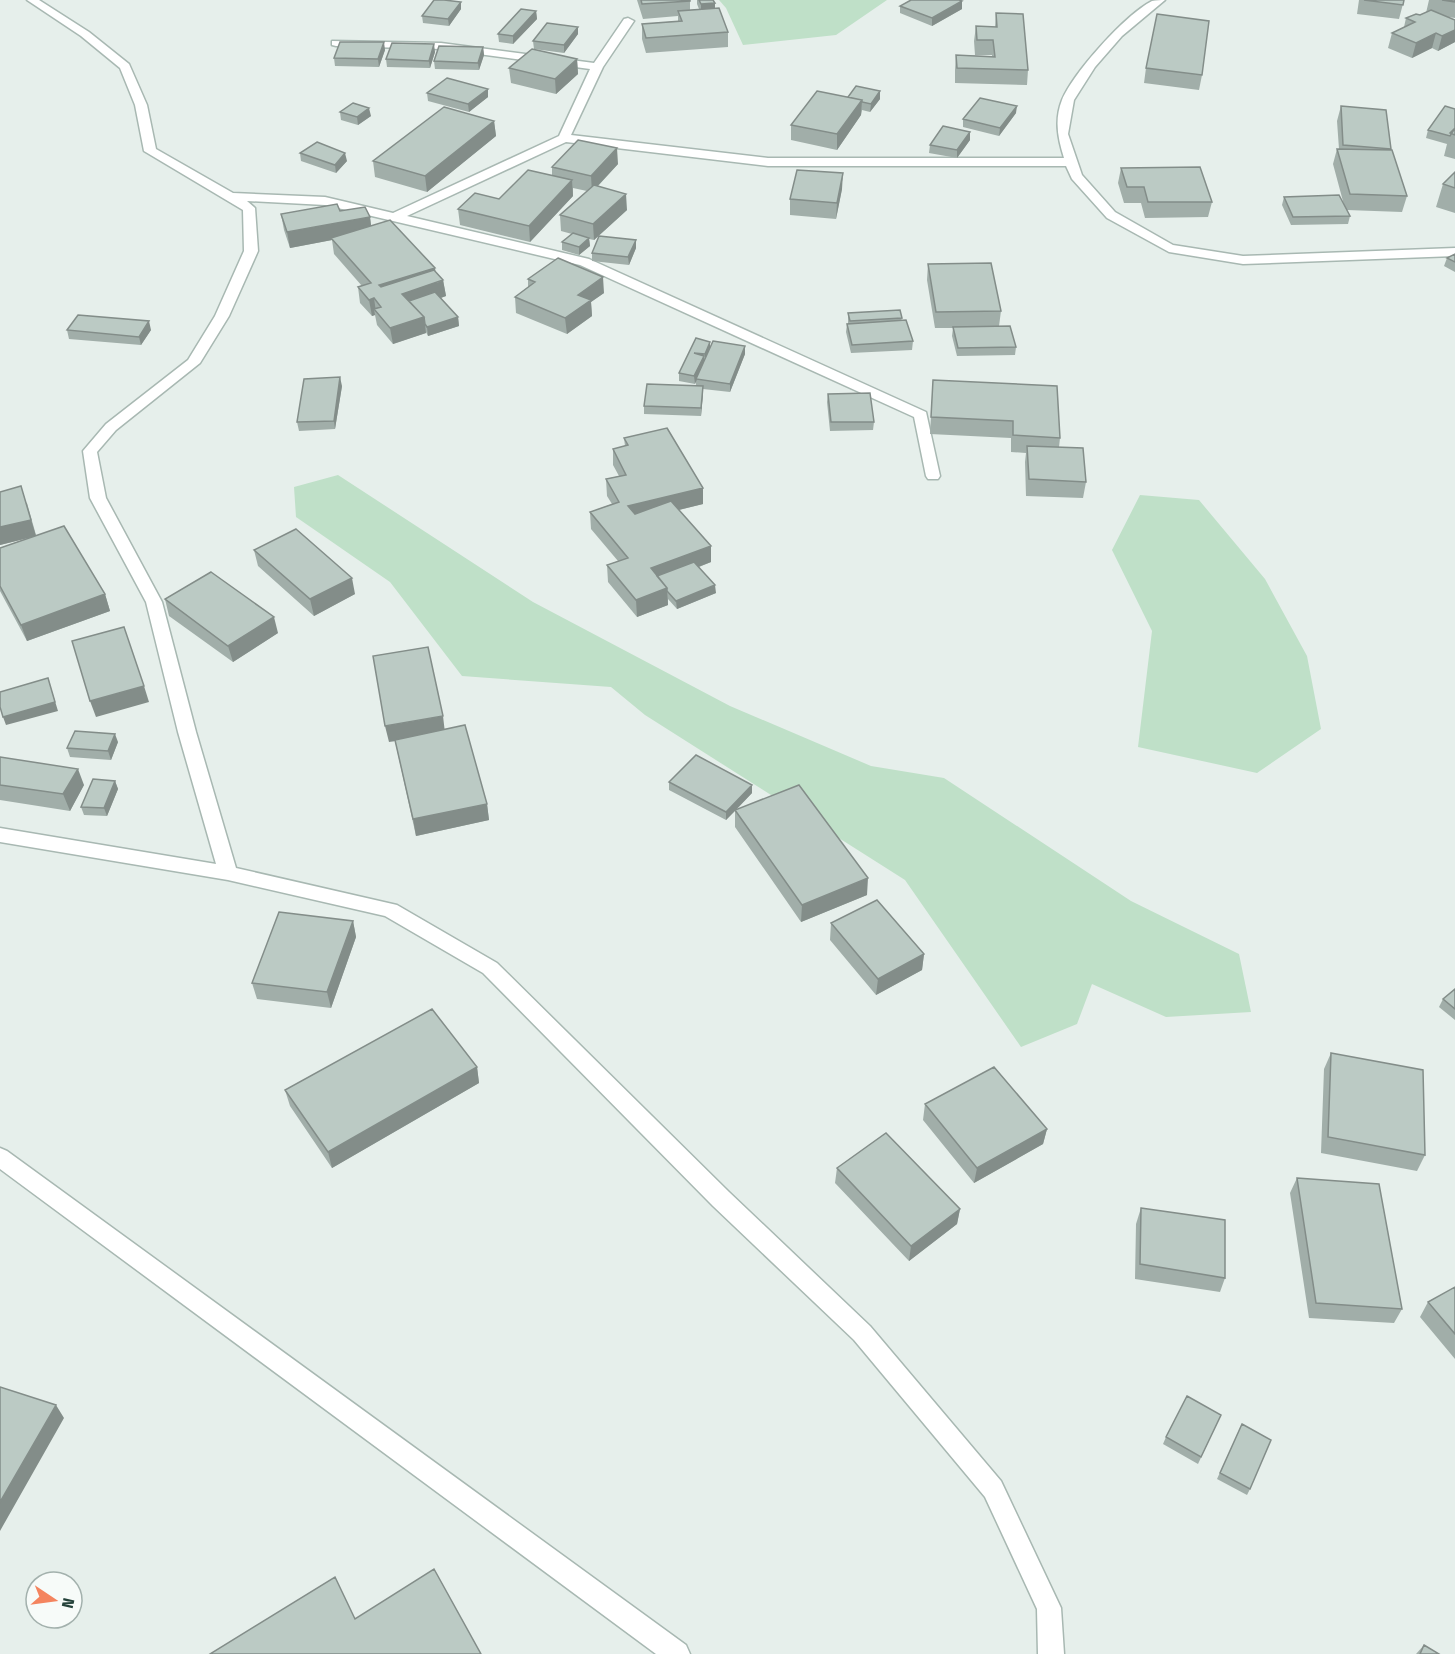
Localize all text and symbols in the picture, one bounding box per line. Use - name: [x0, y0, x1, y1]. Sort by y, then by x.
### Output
- north arrow: [24, 1570, 84, 1630]
- text: N: [58, 1596, 78, 1610]

